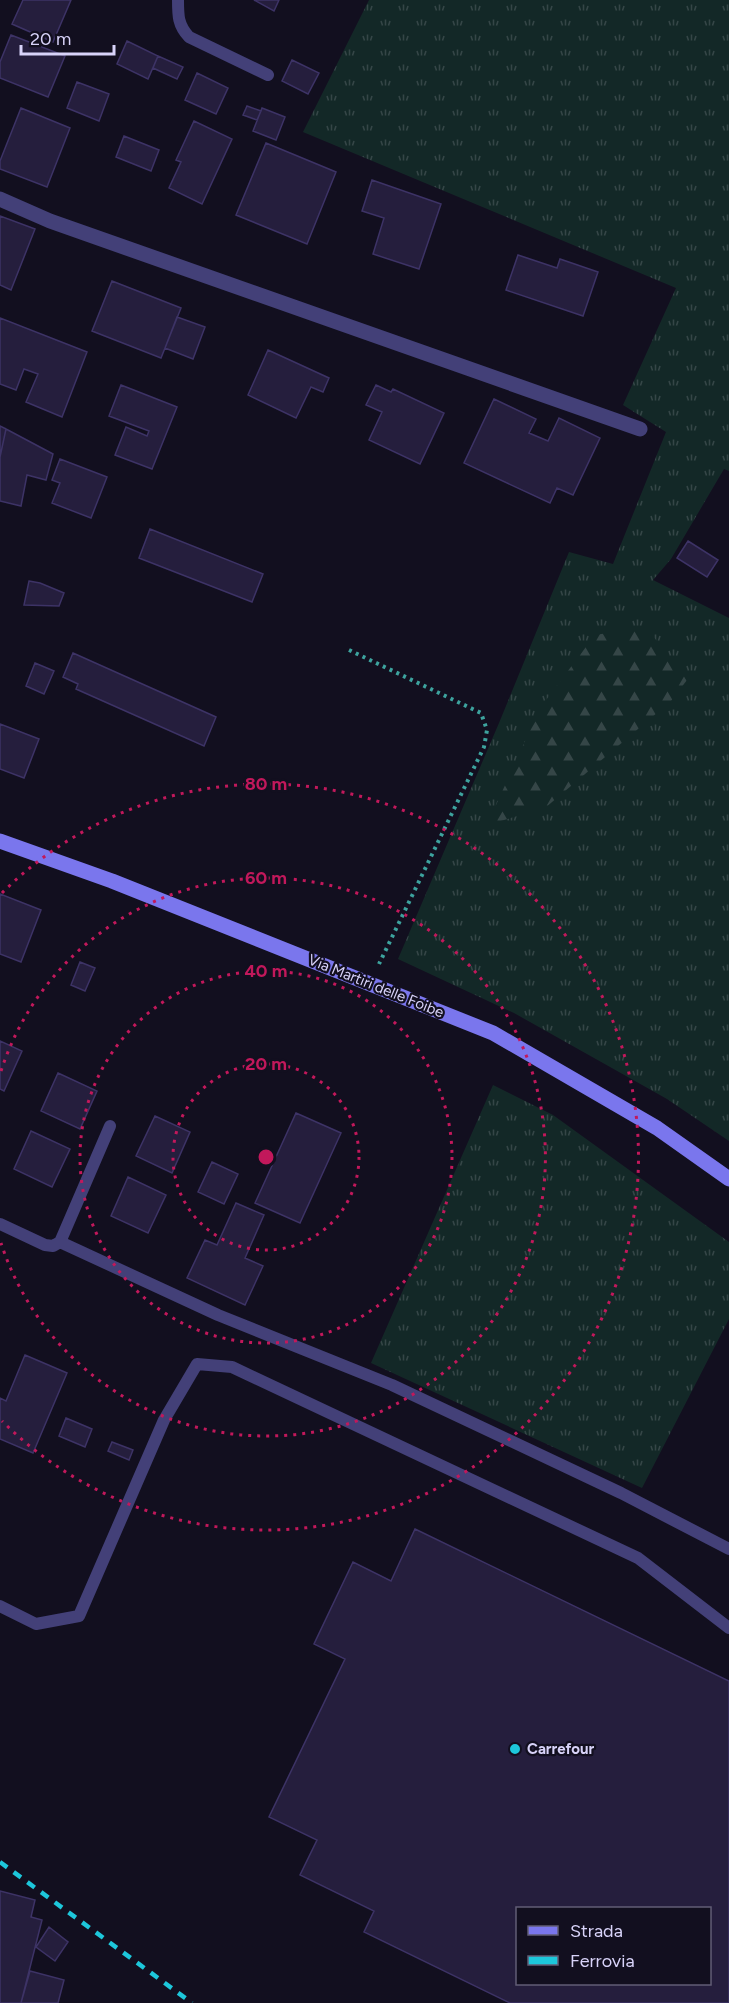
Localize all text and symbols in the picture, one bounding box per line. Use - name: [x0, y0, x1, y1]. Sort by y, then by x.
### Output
- scale bar: [21, 18, 114, 56]
- text: 20 m: [30, 28, 71, 50]
- text: 80 m: [245, 773, 287, 795]
- text: 60 m: [245, 867, 287, 889]
- street label: Via Martiri delle Foibe: [306, 951, 446, 1021]
- text: 40 m: [244, 960, 288, 982]
- text: 20 m: [245, 1053, 287, 1075]
- centre of rings: [256, 1147, 276, 1167]
- place label: Carrefour: [527, 1740, 595, 1758]
- marker: Carrefour: [508, 1742, 522, 1756]
- legend: [516, 1907, 711, 1985]
- text: Strada: [570, 1920, 623, 1942]
- text: Ferrovia: [570, 1950, 635, 1972]

